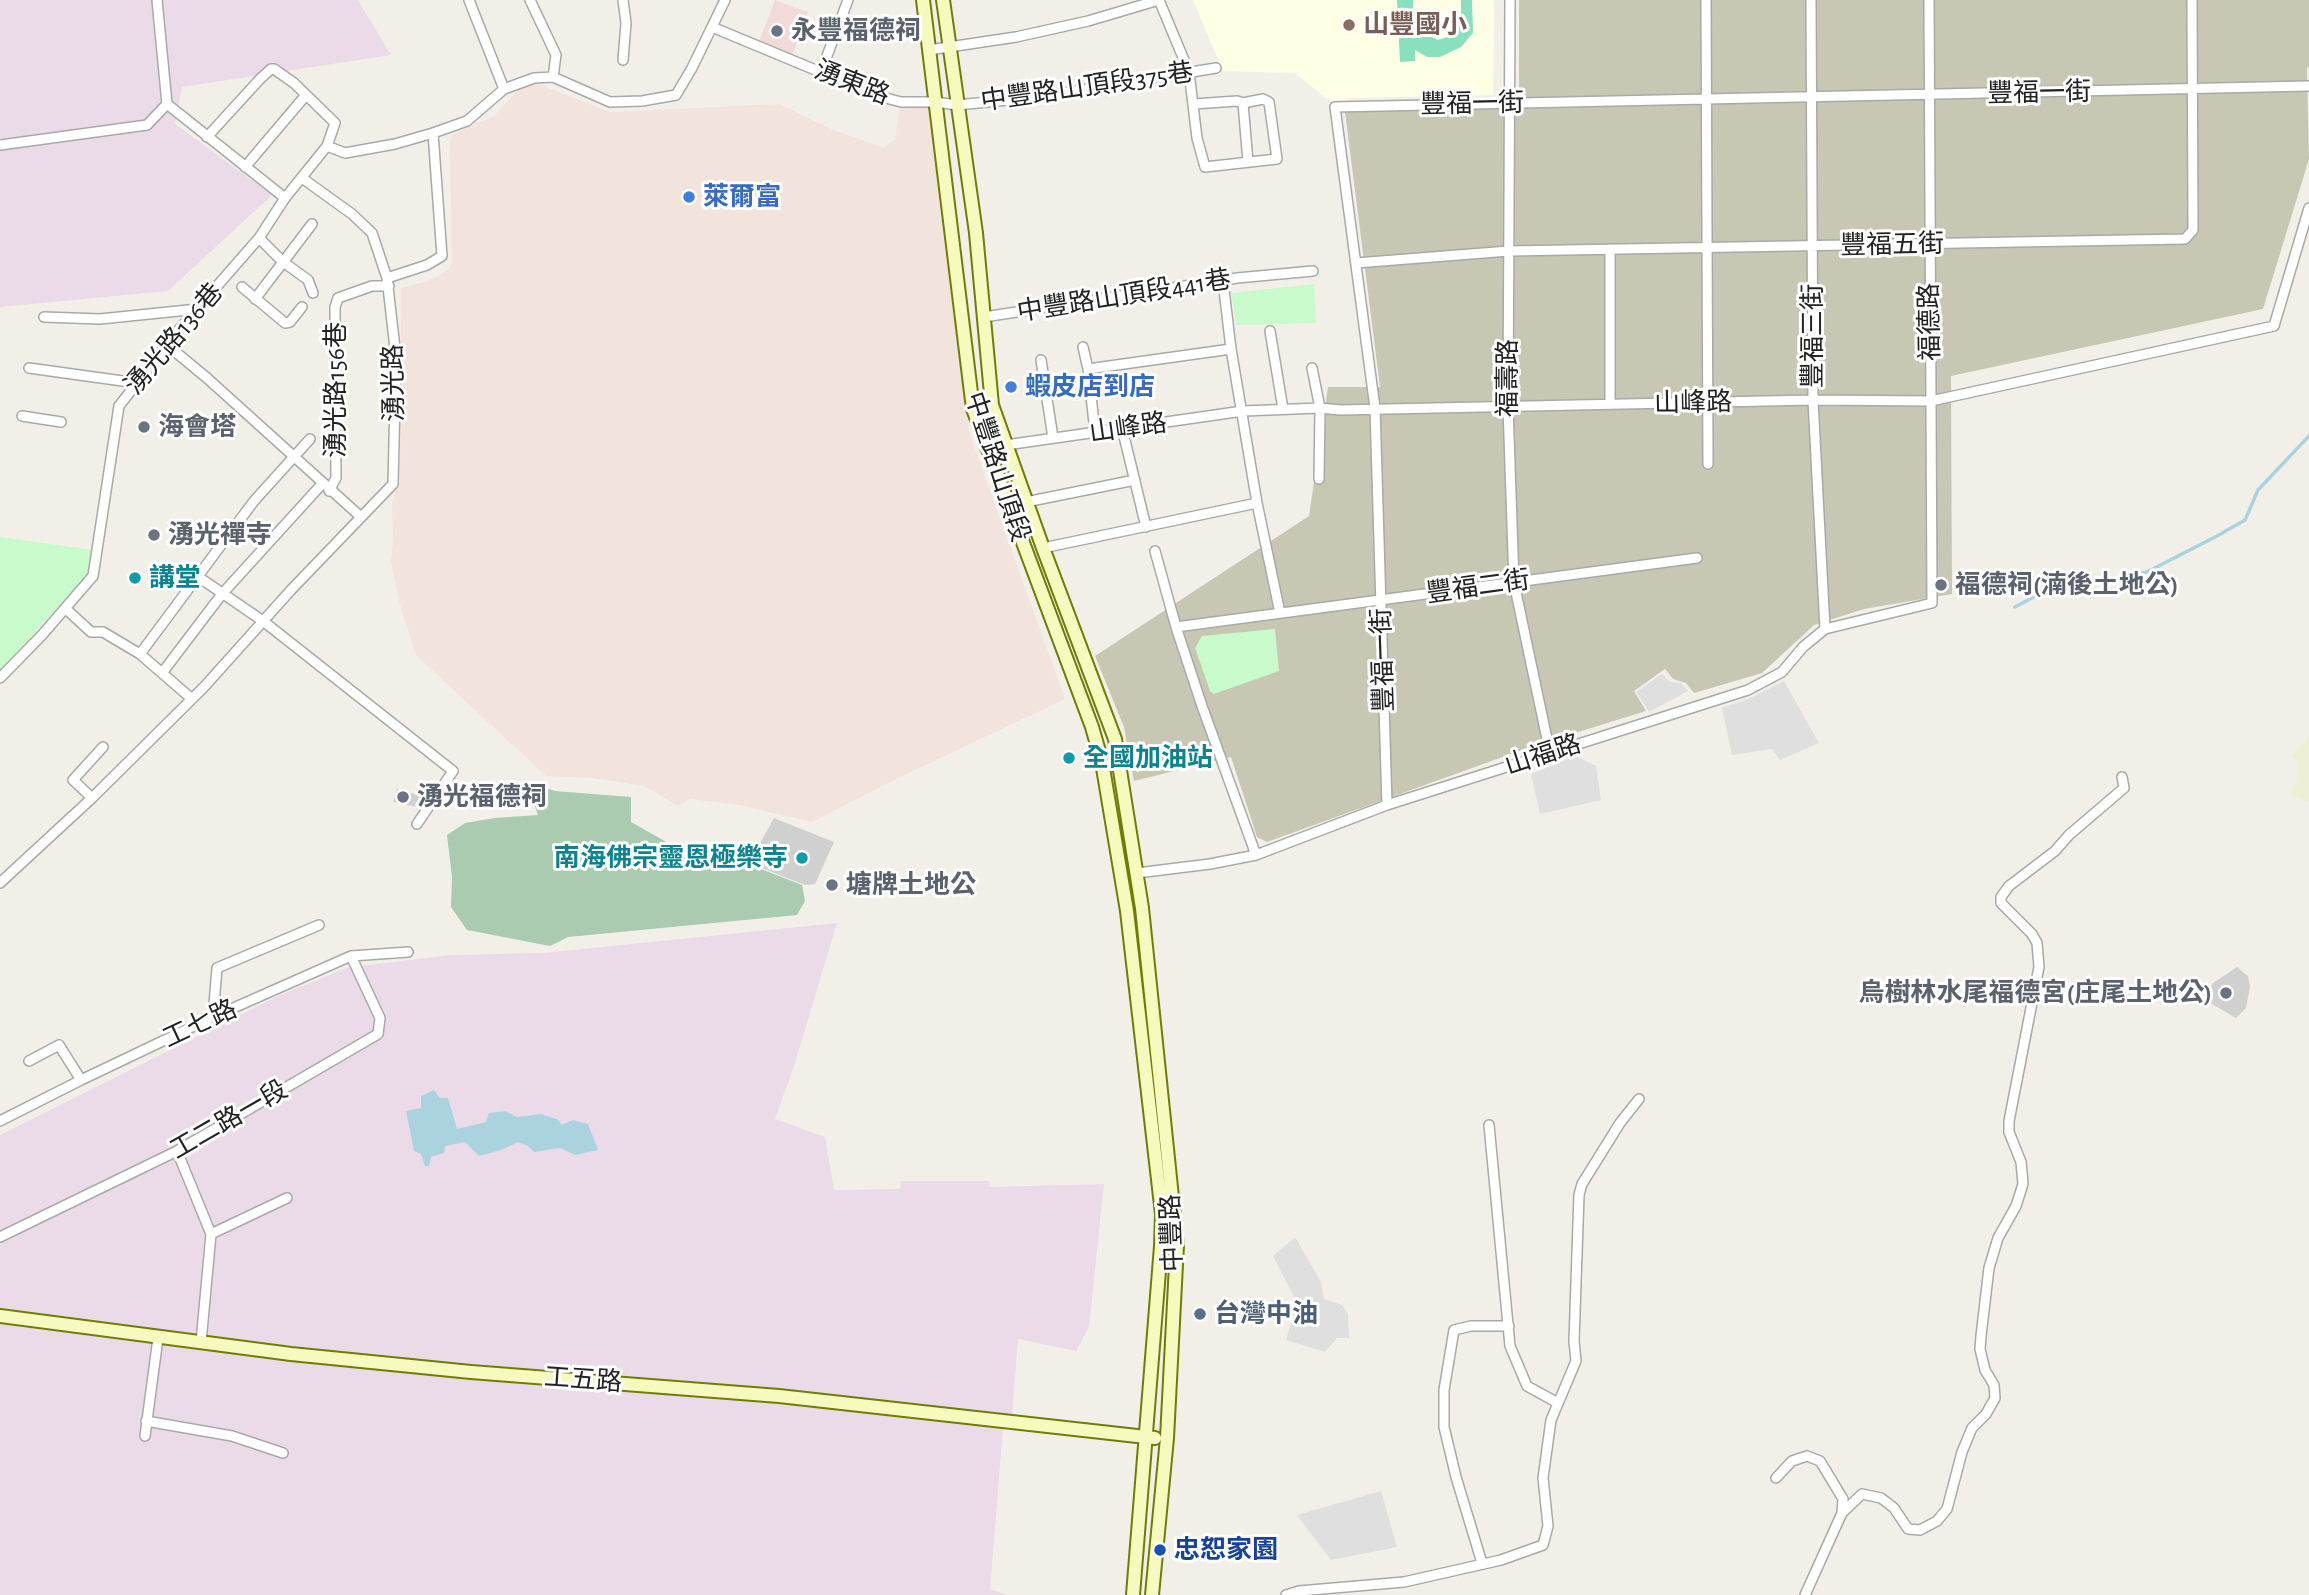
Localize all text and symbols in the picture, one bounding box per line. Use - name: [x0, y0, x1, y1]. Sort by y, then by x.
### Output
- place label: 山豐國小: [1363, 9, 1467, 41]
- place label: 永豐福德祠: [791, 15, 921, 47]
- marker: 山豐國小: [1341, 17, 1357, 33]
- marker: 永豐福德祠: [769, 23, 785, 39]
- street label: 湧東路: [810, 54, 894, 112]
- street label: 中豐路山頂段375巷: [979, 57, 1195, 117]
- street label: 豐福一街: [1987, 76, 2091, 110]
- street label: 豐福一街: [1420, 87, 1524, 121]
- place label: 萊爾富: [703, 181, 781, 213]
- marker: 萊爾富: [681, 189, 697, 205]
- street label: 豐福五街: [1840, 228, 1944, 262]
- street label: 中豐路山頂段441巷: [1015, 264, 1233, 328]
- street label: 湧光路136巷: [118, 277, 230, 401]
- street label: 福德路: [1914, 283, 1946, 361]
- street label: 豐福三街: [1797, 284, 1829, 388]
- street label: 湧光路156巷: [320, 322, 352, 458]
- street label: 福壽路: [1492, 339, 1524, 417]
- street label: 湧光路: [378, 344, 410, 422]
- place label: 蝦皮店到店: [1025, 371, 1155, 403]
- marker: 蝦皮店到店: [1003, 379, 1019, 395]
- street label: 山峰路: [1654, 387, 1732, 419]
- street label: 中豐路山頂段: [958, 388, 1036, 546]
- street label: 山峰路: [1087, 407, 1169, 449]
- place label: 海會塔: [158, 411, 236, 443]
- marker: 海會塔: [136, 419, 152, 435]
- place label: 湧光禪寺: [168, 519, 272, 551]
- marker: 湧光禪寺: [146, 527, 162, 543]
- place label: 講堂: [149, 562, 201, 594]
- street label: 豐福二街: [1424, 564, 1532, 610]
- place label: 福德祠(湳後土地公): [1955, 569, 2178, 601]
- marker: 講堂: [127, 570, 143, 586]
- marker: 福德祠(湳後土地公): [1933, 577, 1949, 593]
- street label: 豐福一街: [1366, 607, 1400, 713]
- street label: 山福路: [1501, 728, 1585, 782]
- place label: 全國加油站: [1083, 742, 1213, 774]
- marker: 全國加油站: [1061, 750, 1077, 766]
- place label: 湧光福德祠: [417, 781, 547, 813]
- marker: 湧光福德祠: [395, 789, 411, 805]
- place label: 南海佛宗靈恩極樂寺: [554, 842, 788, 874]
- marker: 南海佛宗靈恩極樂寺: [794, 850, 810, 866]
- place label: 塘牌土地公: [846, 869, 976, 901]
- marker: 塘牌土地公: [824, 877, 840, 893]
- place label: 烏樹林水尾福德宮(庄尾土地公): [1859, 977, 2212, 1009]
- marker: 烏樹林水尾福德宮(庄尾土地公): [2218, 985, 2234, 1001]
- street label: 工七路: [158, 993, 242, 1055]
- street label: 工二路一段: [165, 1074, 293, 1166]
- street label: 中豐路: [1155, 1193, 1189, 1273]
- place label: 台灣中油: [1214, 1298, 1318, 1330]
- marker: 台灣中油: [1192, 1306, 1208, 1322]
- street label: 工五路: [543, 1362, 623, 1398]
- place label: 忠恕家園: [1174, 1534, 1278, 1566]
- marker: 忠恕家園: [1152, 1542, 1168, 1558]

